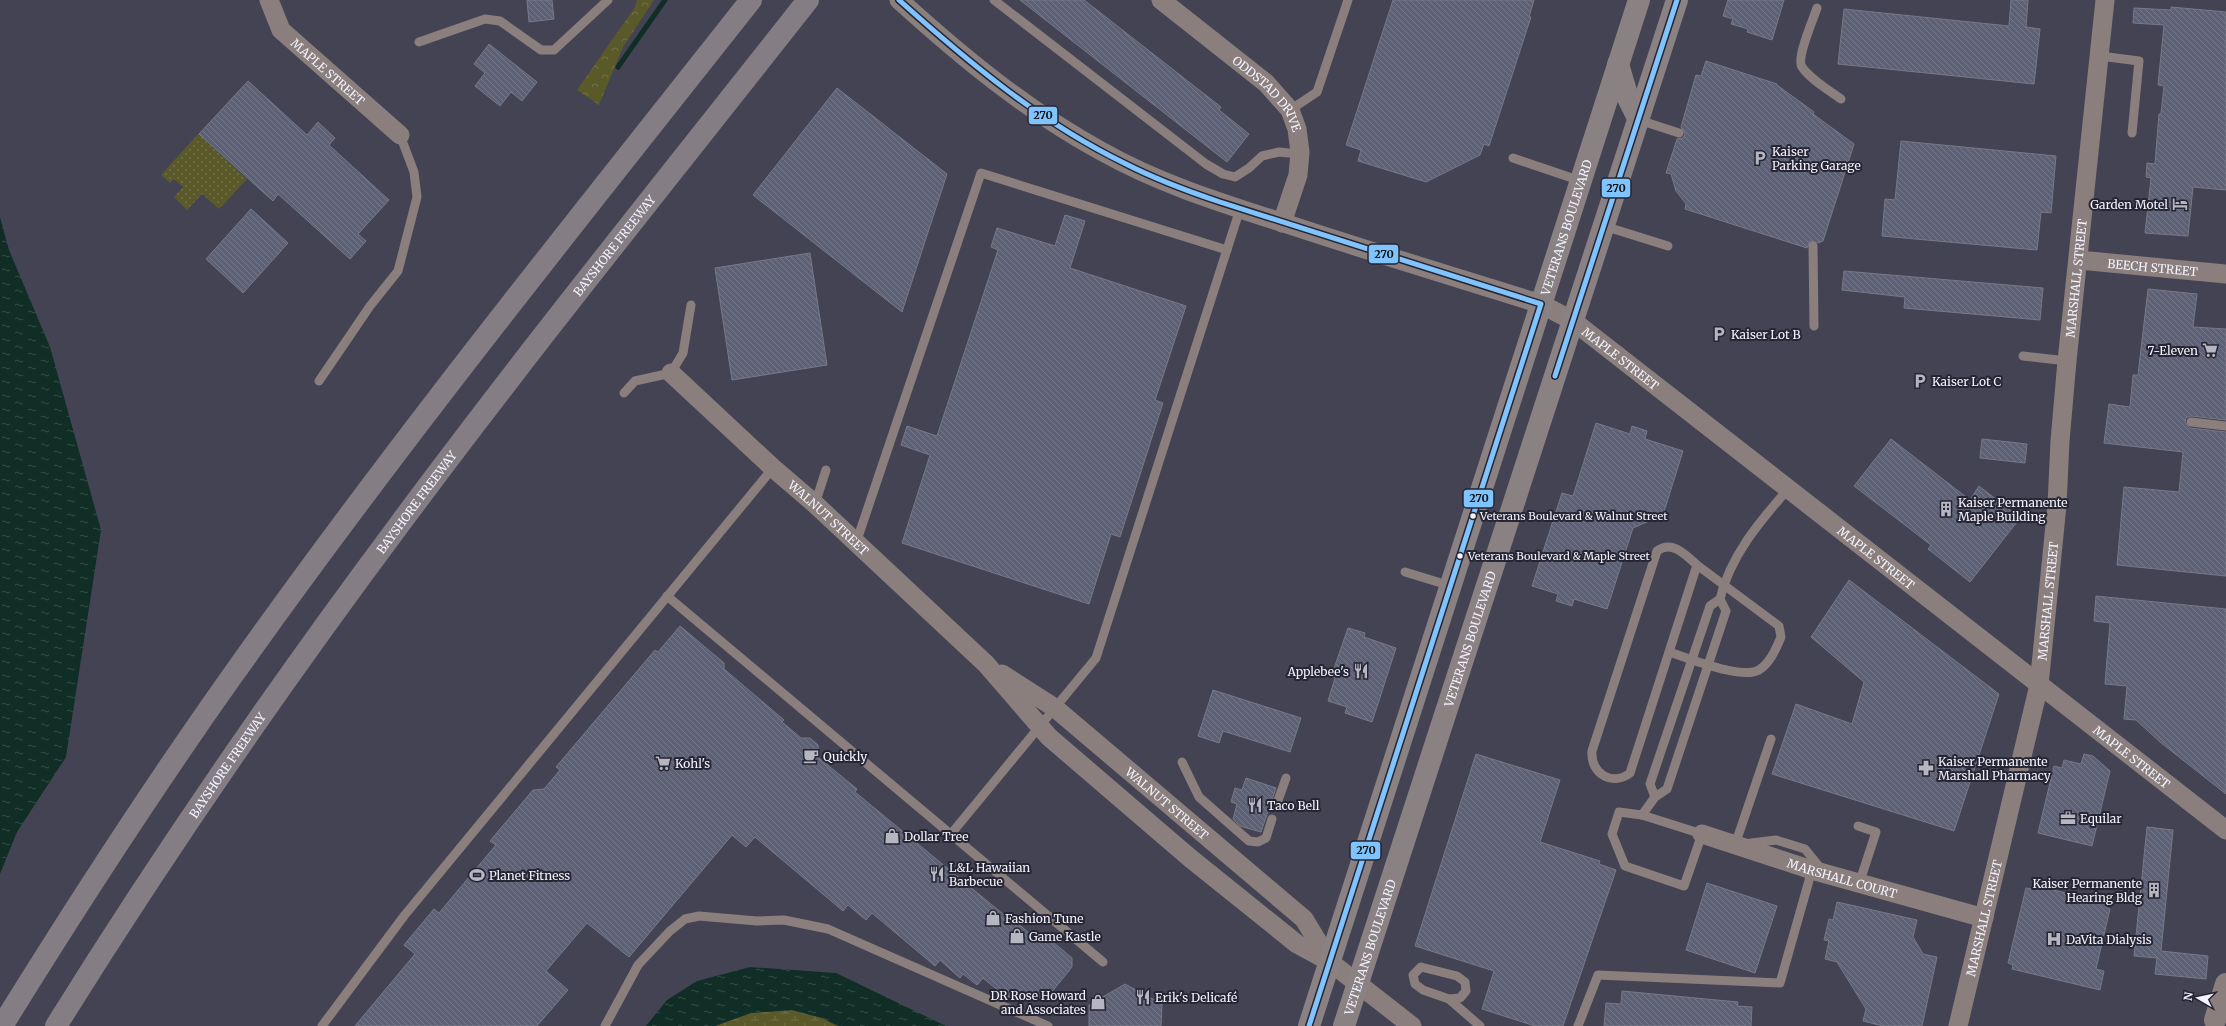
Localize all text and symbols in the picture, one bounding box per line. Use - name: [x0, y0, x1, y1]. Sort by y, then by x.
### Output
- street label: MAPLE STREET: [288, 35, 368, 108]
- street label: ODDSTAD DRIVE: [1230, 52, 1305, 134]
- line badge: 270: [1028, 106, 1058, 125]
- text: 270: [1033, 108, 1053, 122]
- place label: Kaiser Parking Garage: [1772, 144, 1861, 173]
- parking icon: Kaiser Parking Garage: [1751, 149, 1769, 167]
- street label: VETERANS BOULEVARD: [1537, 158, 1595, 298]
- line badge: 270: [1601, 178, 1631, 198]
- text: 270: [1606, 181, 1626, 195]
- street label: BAYSHORE FREEWAY: [570, 192, 659, 299]
- hotel icon: Garden Motel: [2171, 195, 2189, 213]
- place label: Garden Motel: [2090, 197, 2168, 212]
- street label: MARSHALL STREET: [2062, 218, 2089, 338]
- line badge: 270: [1368, 244, 1399, 264]
- text: 270: [1374, 247, 1394, 261]
- street label: BEECH STREET: [2107, 255, 2199, 279]
- street label: MAPLE STREET: [1579, 324, 1663, 393]
- parking icon: Kaiser Lot B: [1710, 325, 1728, 343]
- place label: Kaiser Lot B: [1731, 327, 1801, 342]
- supermarket icon: 7-Eleven: [2201, 341, 2219, 359]
- place label: 7-Eleven: [2148, 343, 2198, 358]
- parking icon: Kaiser Lot C: [1911, 372, 1929, 390]
- place label: Kaiser Lot C: [1932, 374, 2001, 389]
- street label: BAYSHORE FREEWAY: [373, 448, 460, 556]
- street label: WALNUT STREET: [785, 476, 873, 559]
- line badge: 270: [1463, 489, 1494, 508]
- text: 270: [1469, 491, 1489, 505]
- place label: Kaiser Permanente Maple Building: [1958, 495, 2068, 524]
- building icon: Kaiser Permanente Maple Building: [1937, 500, 1955, 518]
- place label: Veterans Boulevard & Walnut Street: [1479, 509, 1668, 523]
- marker: Veterans Boulevard & Walnut Street: [1468, 511, 1478, 521]
- street label: MAPLE STREET: [1835, 523, 1918, 592]
- street label: MARSHALL STREET: [2034, 540, 2061, 661]
- place label: Veterans Boulevard & Maple Street: [1467, 549, 1651, 563]
- marker: Veterans Boulevard & Maple Street: [1455, 551, 1465, 561]
- street label: VETERANS BOULEVARD: [1440, 569, 1499, 710]
- restaurant icon: Applebee's: [1352, 662, 1370, 680]
- place label: Applebee's: [1286, 664, 1349, 679]
- street label: BAYSHORE FREEWAY: [186, 709, 269, 821]
- street label: MAPLE STREET: [2090, 722, 2174, 792]
- cafe icon: Quickly: [802, 747, 820, 765]
- place label: Quickly: [823, 749, 867, 764]
- supermarket icon: Kohl's: [654, 754, 672, 772]
- place label: Kaiser Permanente Marshall Pharmacy: [1938, 754, 2051, 783]
- place label: Kohl's: [675, 756, 710, 771]
- pharmacy icon: Kaiser Permanente Marshall Pharmacy: [1917, 759, 1935, 777]
- street label: WALNUT STREET: [1122, 763, 1212, 843]
- restaurant icon: Taco Bell: [1246, 796, 1264, 814]
- place label: Taco Bell: [1267, 798, 1320, 813]
- office icon: Equilar: [2059, 809, 2077, 827]
- place label: Equilar: [2080, 811, 2122, 826]
- shop icon: Dollar Tree: [883, 827, 901, 845]
- place label: Dollar Tree: [904, 829, 968, 844]
- line badge: 270: [1350, 841, 1381, 860]
- text: 270: [1356, 843, 1376, 857]
- street label: MARSHALL COURT: [1785, 855, 1900, 901]
- street label: MARSHALL STREET: [1963, 858, 2005, 978]
- place label: L&L Hawaiian Barbecue: [949, 860, 1030, 889]
- restaurant icon: L&L Hawaiian Barbecue: [928, 865, 946, 883]
- sports icon: Planet Fitness: [468, 866, 486, 884]
- place label: Planet Fitness: [489, 868, 570, 883]
- place label: Kaiser Permanente Hearing Bldg: [2032, 876, 2143, 905]
- street label: VETERANS BOULEVARD: [1340, 877, 1399, 1018]
- building icon: Kaiser Permanente Hearing Bldg: [2145, 881, 2163, 899]
- shop icon: Fashion Tune: [984, 909, 1002, 927]
- place label: Fashion Tune: [1005, 911, 1084, 926]
- shop icon: Game Kastle: [1008, 927, 1026, 945]
- place label: Game Kastle: [1029, 929, 1101, 944]
- hospital icon: DaVita Dialysis: [2045, 930, 2063, 948]
- place label: DaVita Dialysis: [2066, 932, 2152, 947]
- north arrow: [2178, 978, 2218, 1018]
- place label: DR Rose Howard and Associates: [991, 988, 1086, 1017]
- restaurant icon: Erik's Delicafé: [1134, 988, 1152, 1006]
- place label: Erik's Delicafé: [1155, 990, 1237, 1005]
- text: N: [2181, 991, 2196, 1002]
- shop icon: DR Rose Howard and Associates: [1089, 993, 1107, 1011]

